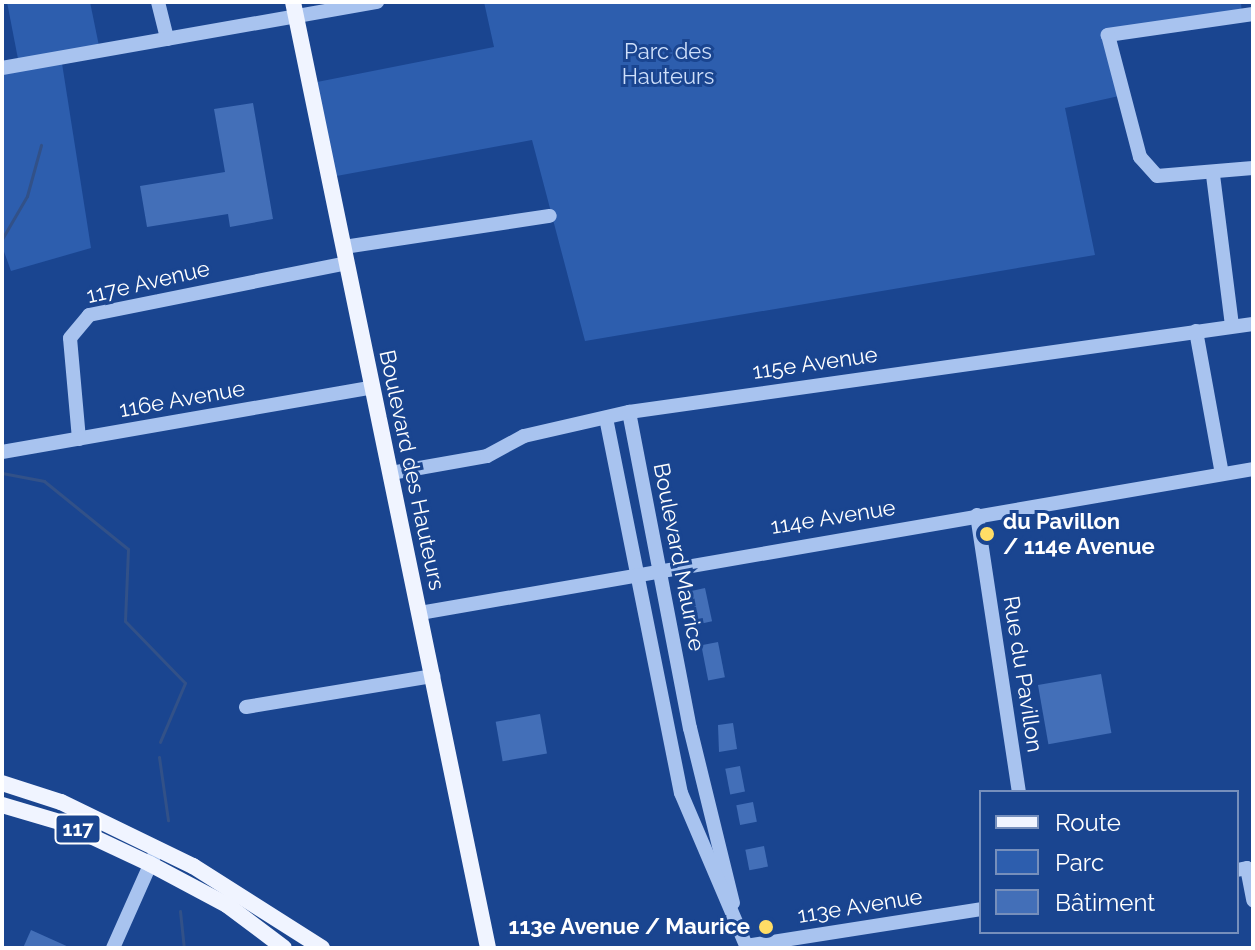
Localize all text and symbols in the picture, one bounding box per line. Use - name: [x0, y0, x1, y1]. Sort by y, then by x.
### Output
- park label: Parc des Hauteurs: [622, 38, 714, 90]
- street label: 117e Avenue: [84, 255, 212, 309]
- street label: 115e Avenue: [751, 341, 879, 385]
- street label: Boulevard des Hauteurs: [374, 347, 450, 593]
- street label: 116e Avenue: [117, 375, 247, 423]
- street label: Boulevard Maurice: [648, 461, 710, 653]
- street label: 114e Avenue: [768, 494, 898, 540]
- place label: du Pavillon / 114e Avenue: [1003, 508, 1155, 560]
- marker: du Pavillon / 114e Avenue: [978, 525, 996, 543]
- street label: Rue du Pavillon: [998, 594, 1048, 754]
- legend: [979, 790, 1239, 934]
- text: Route: [1055, 808, 1121, 837]
- road number: 117: [54, 813, 102, 845]
- text: Parc: [1055, 848, 1104, 877]
- street label: 113e Avenue: [796, 883, 924, 929]
- text: Bâtiment: [1055, 888, 1155, 917]
- place label: 113e Avenue / Maurice: [508, 914, 750, 940]
- marker: 113e Avenue / Maurice: [757, 918, 775, 936]

